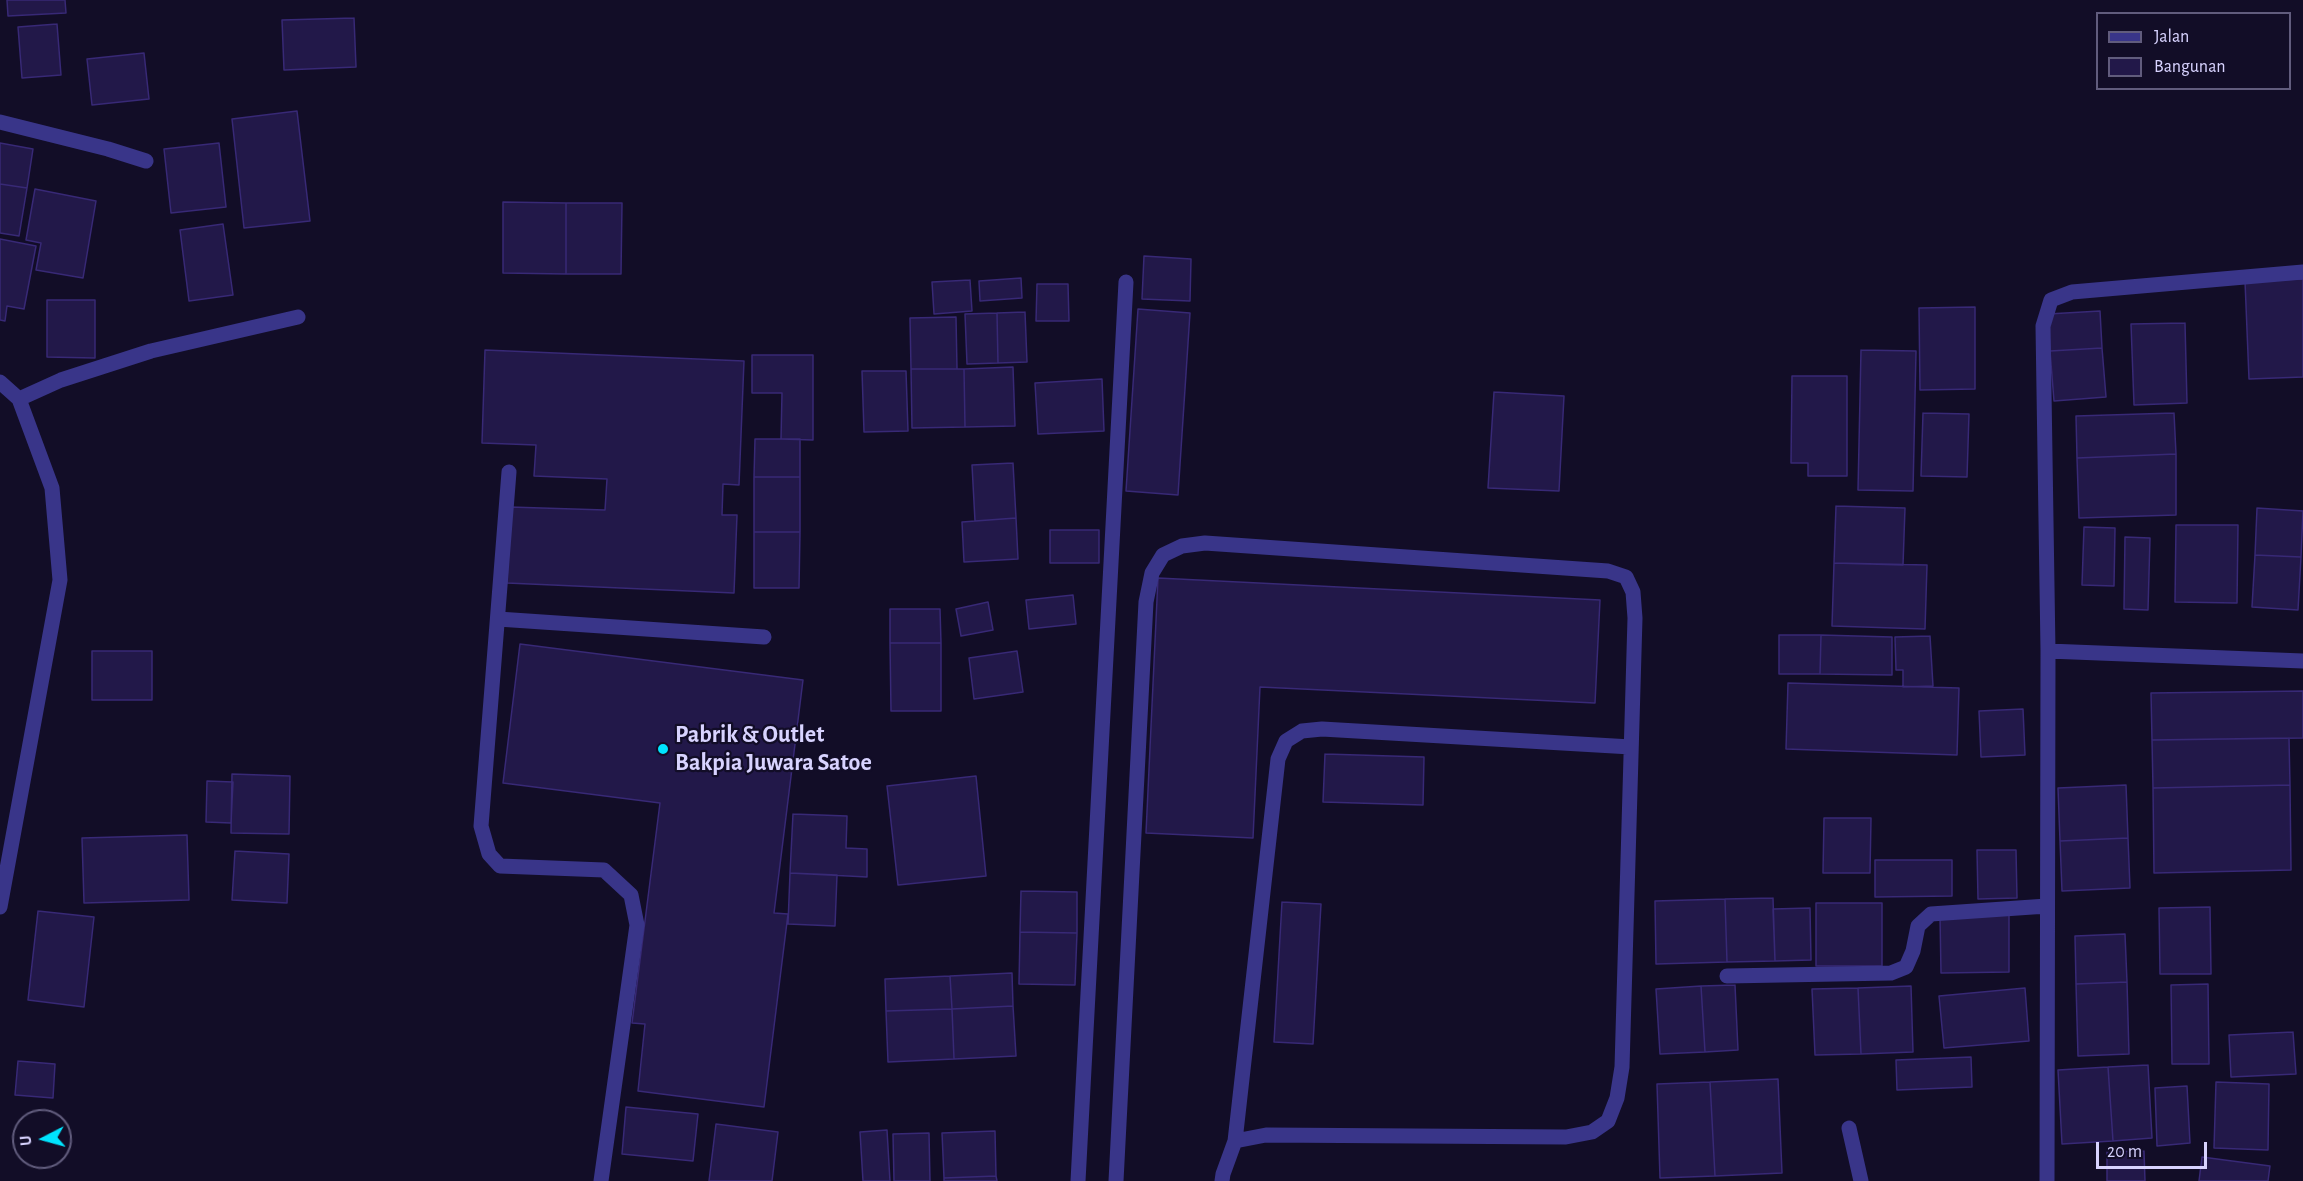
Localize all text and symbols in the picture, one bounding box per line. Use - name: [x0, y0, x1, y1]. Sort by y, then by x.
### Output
- legend: [2096, 12, 2291, 90]
- text: Jalan: [2154, 28, 2189, 46]
- text: Bangunan: [2154, 58, 2226, 76]
- place label: Pabrik & Outlet Bakpia Juwara Satoe: [675, 721, 872, 777]
- marker: Pabrik & Outlet Bakpia Juwara Satoe: [656, 742, 670, 756]
- north arrow: [12, 1109, 72, 1169]
- scale bar: [2099, 1130, 2210, 1168]
- text: U: [18, 1135, 35, 1147]
- text: 20 m: [2107, 1143, 2142, 1161]

